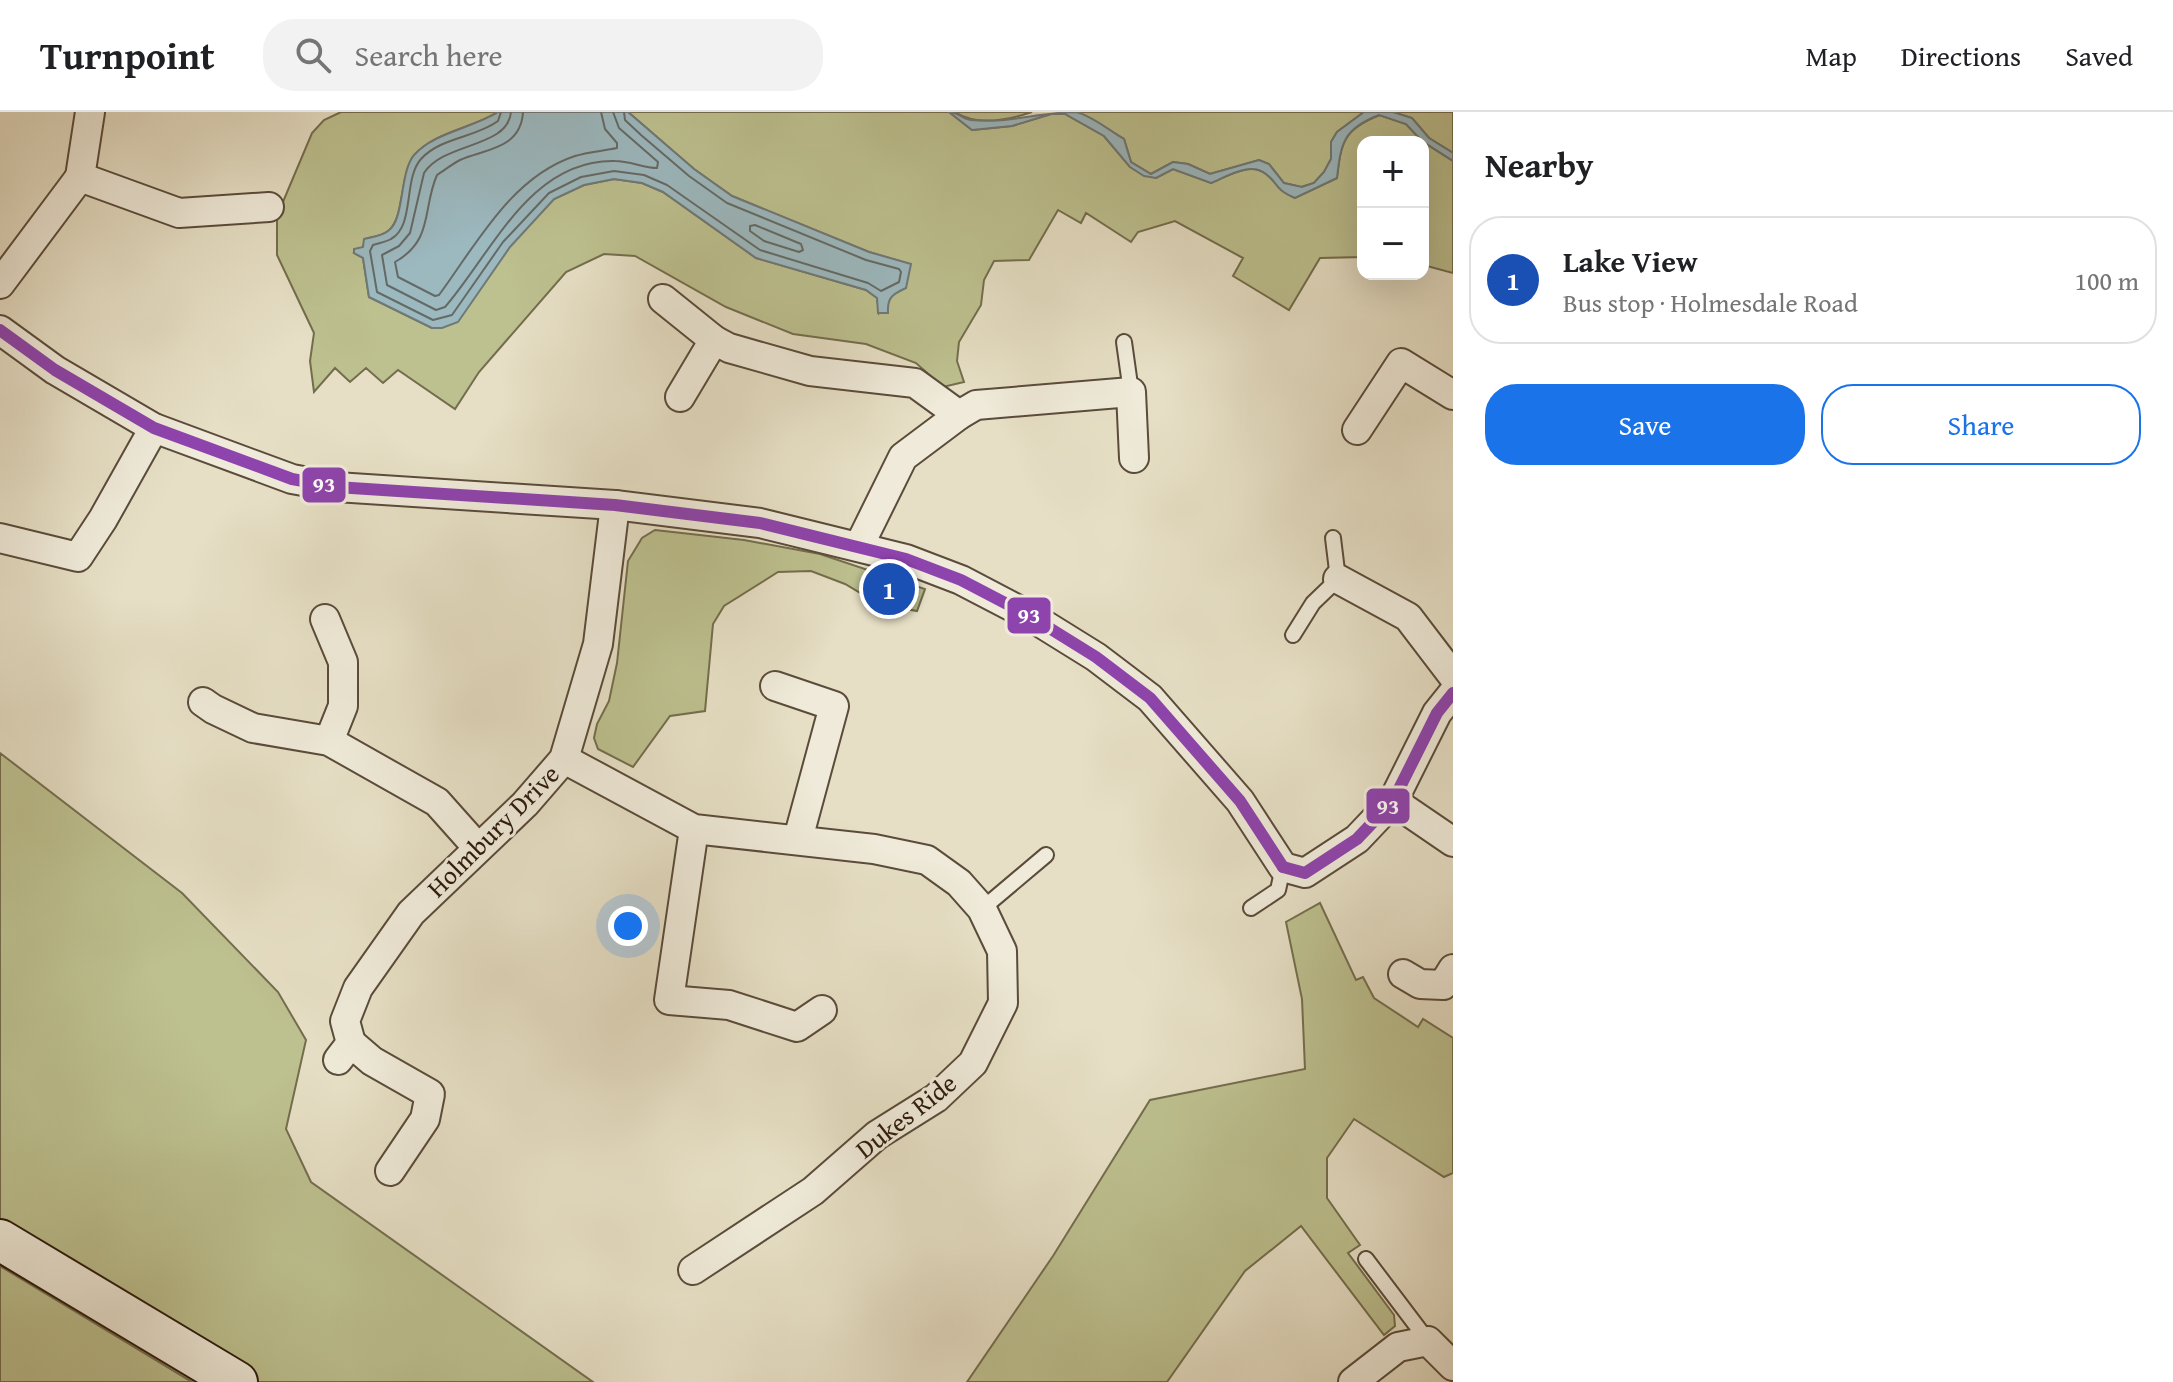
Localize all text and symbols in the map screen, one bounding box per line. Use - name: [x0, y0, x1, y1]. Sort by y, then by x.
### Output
- search box: [263, 19, 823, 91]
- text: Turnpoint: [40, 27, 215, 83]
- icon: search: [291, 33, 335, 77]
- text: Search here: [355, 33, 503, 77]
- text: Map: [1805, 35, 1857, 76]
- text: Directions: [1901, 35, 2021, 76]
- text: Saved: [2065, 35, 2133, 76]
- map controls: [1357, 136, 1429, 280]
- button: +: [1357, 136, 1429, 208]
- text: Nearby: [1485, 140, 1594, 189]
- button: −: [1357, 208, 1429, 280]
- text: Lake View: [1563, 239, 1698, 283]
- text: 1: [1506, 261, 1520, 300]
- text: 100 m: [2074, 261, 2139, 300]
- text: Bus stop · Holmesdale Road: [1563, 283, 1858, 322]
- button: Save: [1485, 384, 1805, 465]
- button: Share: [1821, 384, 2141, 465]
- line badge: 93: [301, 466, 347, 504]
- text: 93: [313, 468, 335, 500]
- pin: 1: [863, 559, 915, 619]
- line badge: 93: [1006, 596, 1052, 635]
- text: 93: [1018, 599, 1040, 631]
- street label: Holmbury Drive: [417, 755, 568, 906]
- line badge: 93: [1365, 787, 1411, 825]
- text: 93: [1377, 790, 1399, 822]
- your location: [608, 906, 648, 946]
- street label: Dukes Ride: [847, 1064, 965, 1168]

